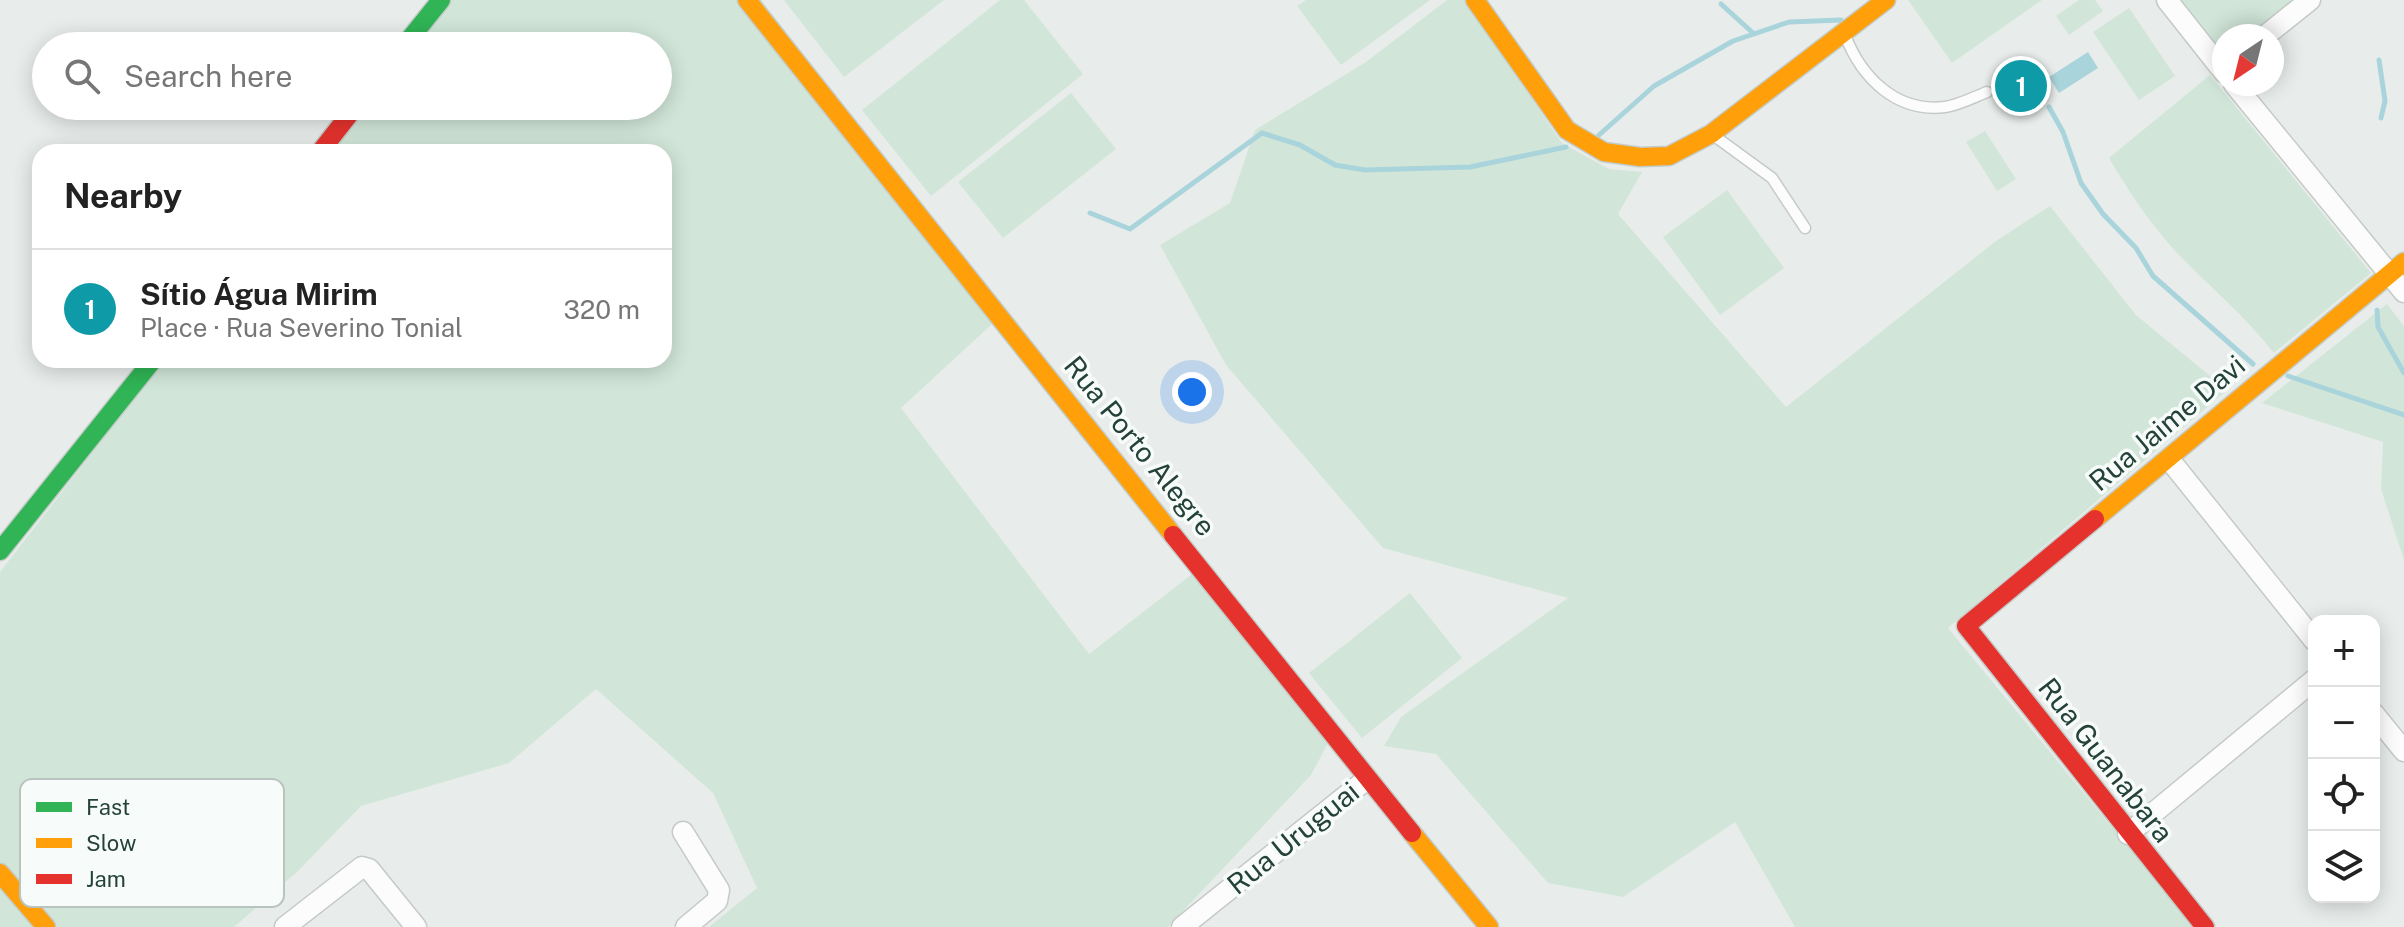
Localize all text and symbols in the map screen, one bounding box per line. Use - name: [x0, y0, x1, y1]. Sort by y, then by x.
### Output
- north arrow: [2212, 24, 2284, 96]
- search box: [32, 32, 672, 120]
- icon: search: [60, 54, 104, 98]
- pin: 1: [1995, 56, 2047, 116]
- text: Search here: [124, 58, 292, 94]
- text: Nearby: [64, 176, 182, 216]
- text: Sítio Água Mirim: [140, 276, 378, 312]
- text: 1: [84, 294, 96, 325]
- text: 320 m: [563, 294, 640, 325]
- text: Place · Rua Severino Tonial: [140, 312, 463, 343]
- street label: Rua Jaime Davi: [2082, 348, 2251, 497]
- street label: Rua Porto Alegre: [1058, 349, 1223, 542]
- your location: [1172, 372, 1212, 412]
- map controls: [2308, 615, 2380, 903]
- button: +: [2308, 615, 2380, 687]
- street label: Rua Guanabara: [2032, 671, 2181, 848]
- button: −: [2308, 687, 2380, 759]
- button: locate: [2308, 759, 2380, 831]
- street label: Rua Uruguai: [1220, 775, 1365, 901]
- legend: [20, 779, 284, 907]
- text: Fast: [86, 794, 130, 820]
- text: Slow: [86, 830, 136, 856]
- button: layers: [2308, 831, 2380, 903]
- text: Jam: [86, 866, 126, 892]

